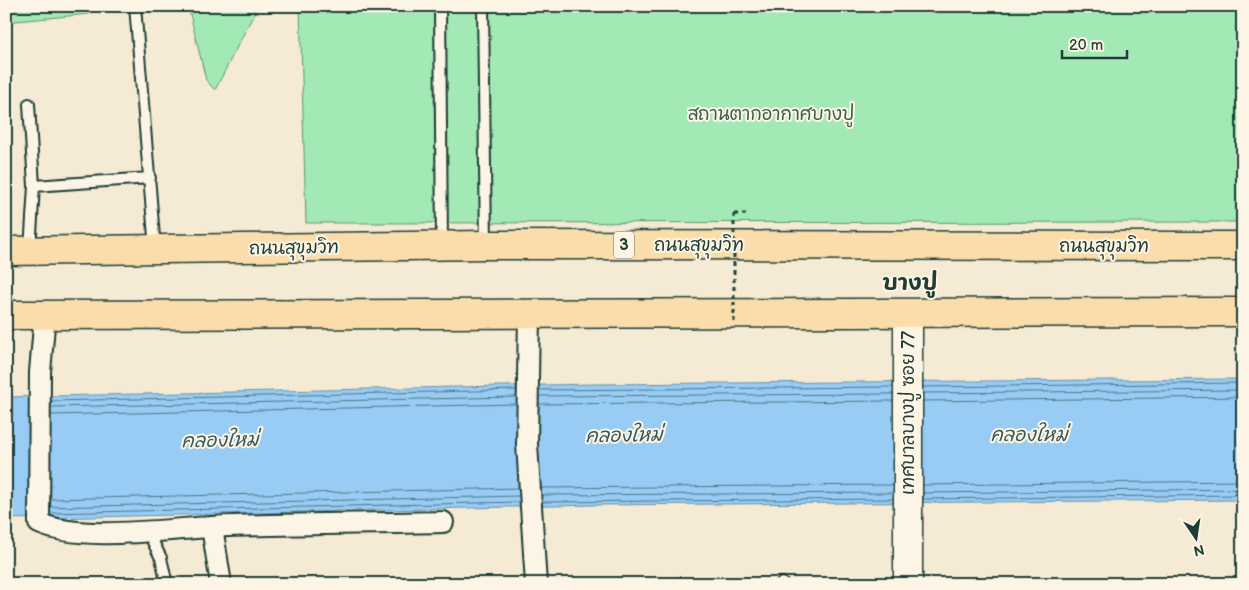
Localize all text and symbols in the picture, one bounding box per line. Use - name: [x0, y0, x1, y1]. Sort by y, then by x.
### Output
- scale bar: [1062, 28, 1126, 60]
- text: 20 m: [1069, 36, 1103, 55]
- park label: สถานตากอากาศบางปู: [688, 103, 854, 128]
- road number: 3: [614, 232, 634, 258]
- street label: ถนนสุขุมวิท: [654, 234, 744, 259]
- street label: ถนนสุขุมวิท: [1059, 235, 1149, 260]
- street label: ถนนสุขุมวิท: [249, 236, 339, 262]
- district label: บางปู: [883, 270, 937, 298]
- street label: เทศบาลบางปู ซอย 77: [897, 331, 922, 495]
- water label: คลองใหม่: [585, 422, 667, 448]
- water label: คลองใหม่: [990, 422, 1072, 447]
- water label: คลองใหม่: [181, 427, 263, 453]
- north arrow: [1172, 512, 1222, 562]
- text: N: [1192, 541, 1206, 560]

